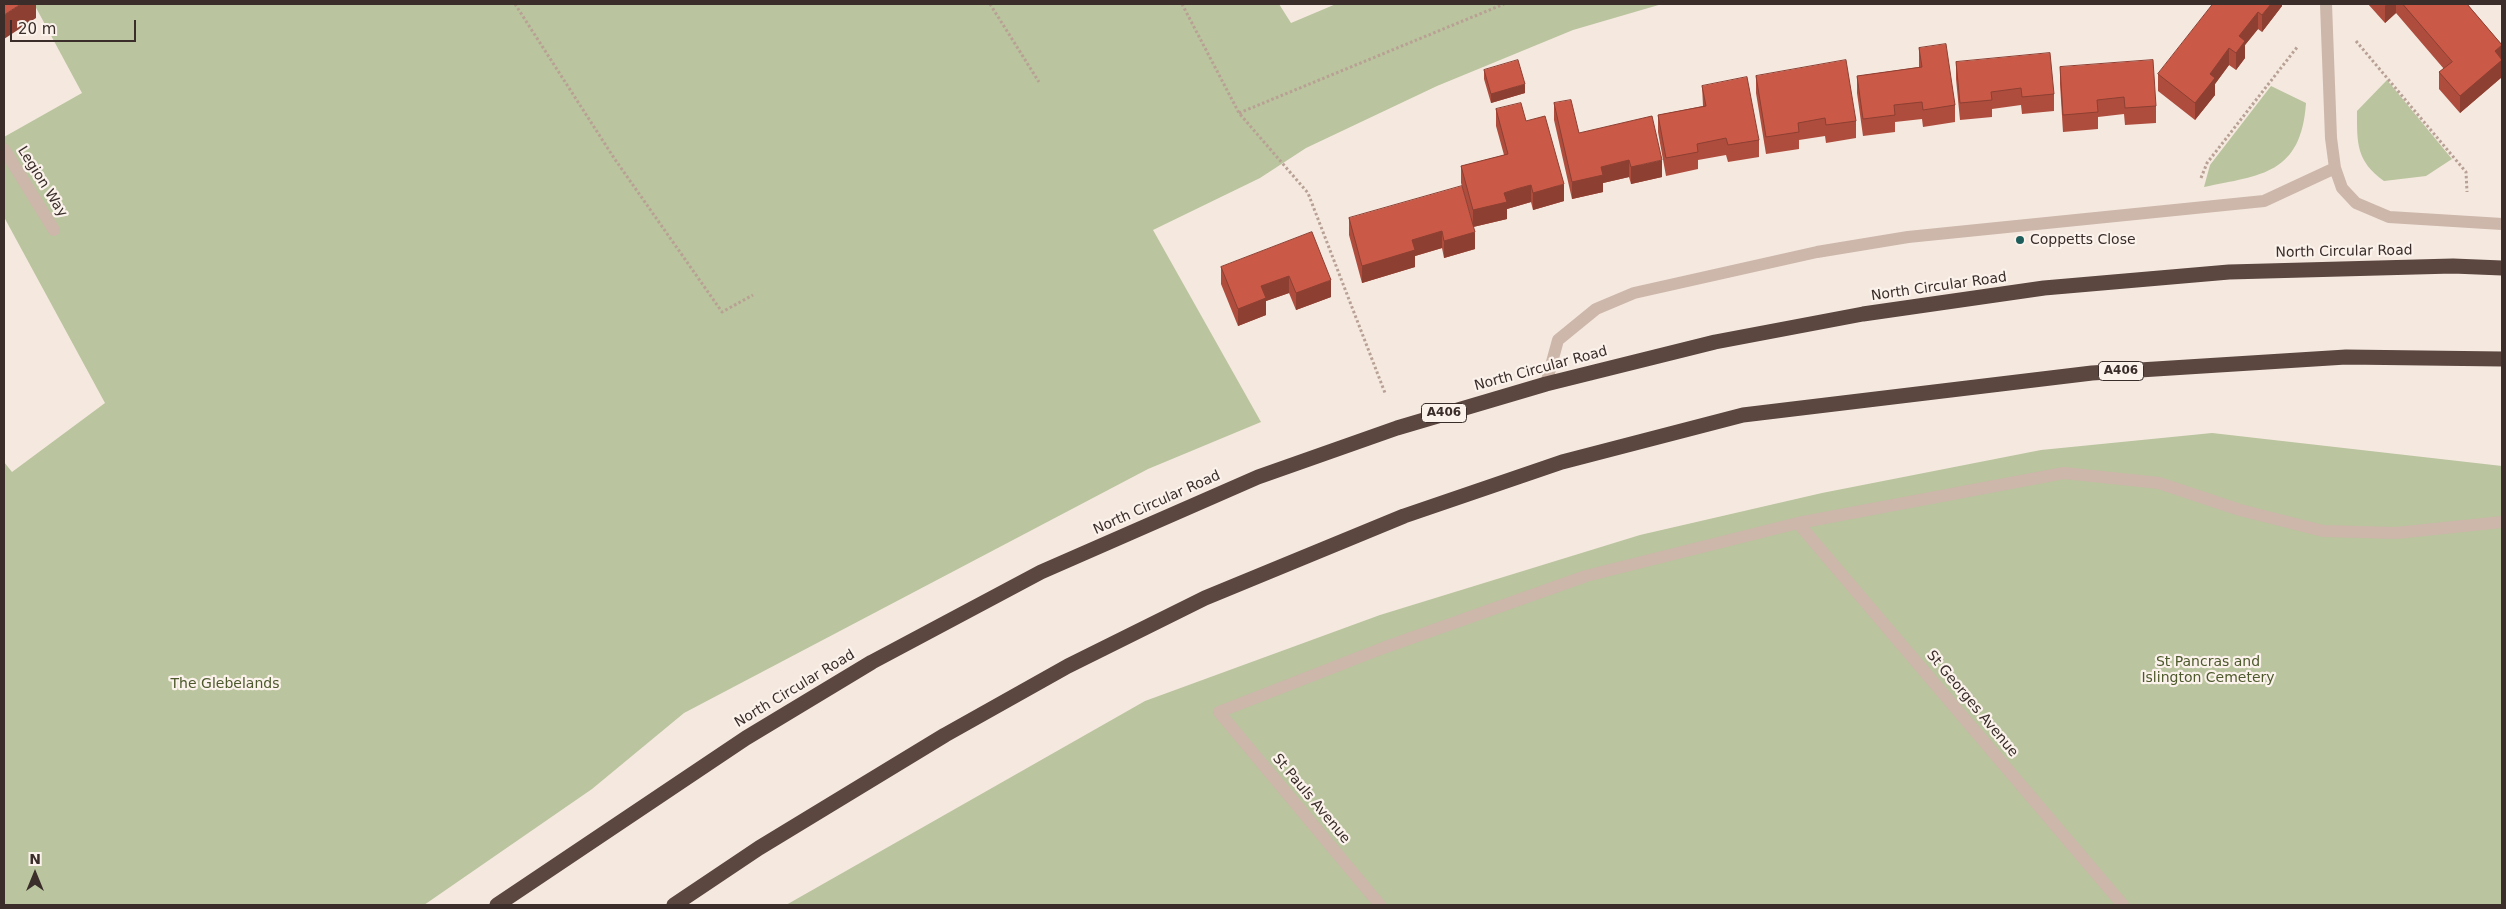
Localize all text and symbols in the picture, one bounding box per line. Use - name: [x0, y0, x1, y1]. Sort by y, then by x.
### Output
- scale bar: [12, 10, 139, 42]
- text: 20 m: [18, 20, 56, 38]
- street label: Legion Way: [14, 143, 70, 221]
- place label: Coppetts Close: [2030, 232, 2136, 248]
- marker: Coppetts Close: [2014, 234, 2026, 246]
- street label: North Circular Road: [2275, 242, 2413, 262]
- street label: North Circular Road: [1870, 269, 2008, 305]
- street label: North Circular Road: [1473, 343, 1609, 395]
- road number: A406: [2098, 362, 2144, 381]
- road number: A406: [1422, 403, 1466, 422]
- street label: North Circular Road: [1091, 467, 1223, 539]
- street label: North Circular Road: [732, 646, 858, 732]
- street label: St Georges Avenue: [1923, 647, 2021, 761]
- park label: St Pancras and Islington Cemetery: [2141, 654, 2275, 686]
- park label: The Glebelands: [171, 676, 279, 692]
- street label: St Pauls Avenue: [1269, 751, 1353, 847]
- north arrow: [10, 849, 60, 899]
- text: N: [29, 851, 41, 867]

